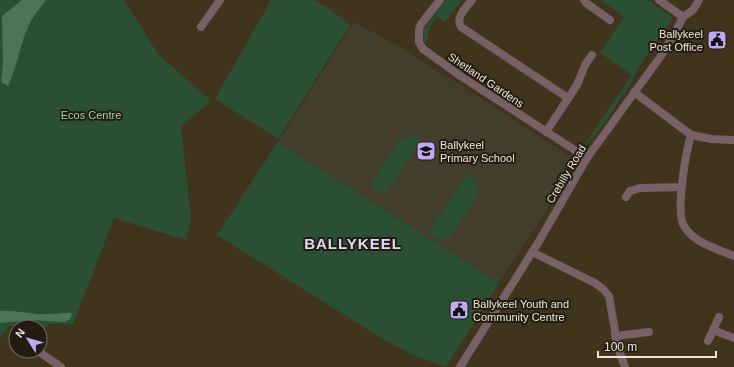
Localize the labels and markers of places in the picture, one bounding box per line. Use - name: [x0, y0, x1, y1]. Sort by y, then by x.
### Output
- place label: Ballykeel Post Office: [649, 28, 703, 53]
- public building icon: Ballykeel Post Office: [706, 29, 728, 51]
- place label: Ballykeel Primary School: [440, 139, 515, 164]
- school or university icon: Ballykeel Primary School: [415, 140, 437, 162]
- place label: Ballykeel Youth and Community Centre: [473, 298, 569, 323]
- public building icon: Ballykeel Youth and Community Centre: [448, 299, 470, 321]

